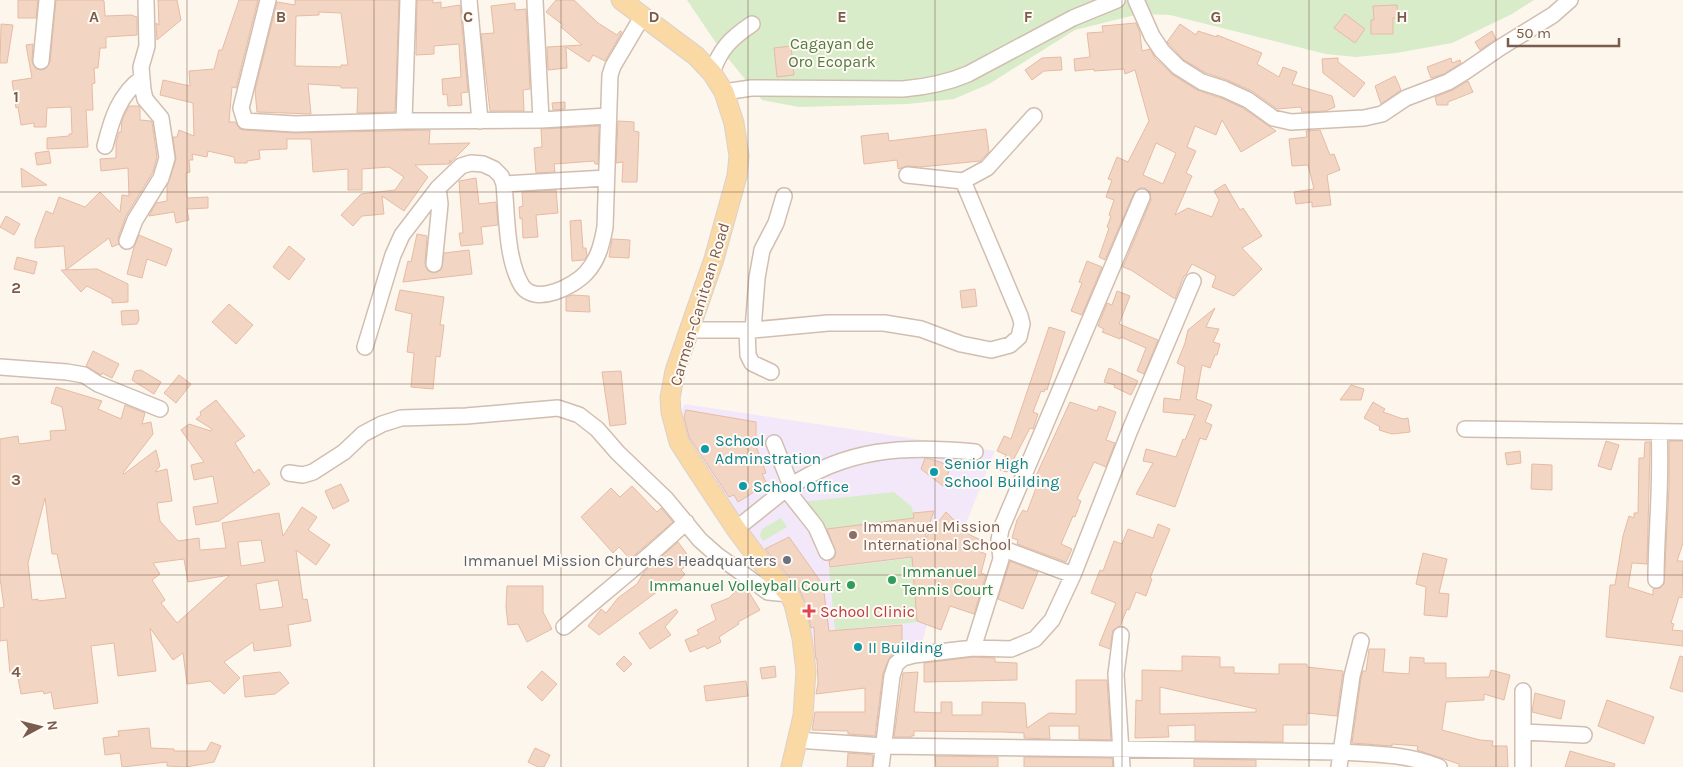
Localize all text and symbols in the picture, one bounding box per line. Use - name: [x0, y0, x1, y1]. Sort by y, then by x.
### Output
- text: A: [89, 7, 99, 26]
- text: B: [276, 7, 286, 26]
- text: C: [463, 7, 473, 26]
- text: D: [649, 7, 660, 26]
- text: E: [837, 7, 847, 26]
- text: F: [1024, 7, 1033, 26]
- text: G: [1211, 7, 1221, 26]
- text: H: [1396, 7, 1408, 26]
- scale bar: [1508, 15, 1619, 47]
- text: 50 m: [1516, 24, 1551, 42]
- park label: Cagayan de Oro Ecopark: [788, 34, 876, 71]
- text: 1: [13, 87, 19, 106]
- street label: Carmen-Canitoan Road: [666, 220, 733, 388]
- text: 2: [11, 278, 21, 297]
- place label: School Adminstration: [715, 431, 821, 468]
- marker: School Adminstration: [699, 443, 711, 455]
- place label: Senior High School Building: [944, 454, 1059, 491]
- marker: Senior High School Building: [928, 466, 940, 478]
- text: 3: [11, 470, 21, 489]
- place label: School Office: [753, 477, 849, 496]
- marker: School Office: [737, 480, 749, 492]
- place label: Immanuel Mission International School: [863, 517, 1011, 554]
- marker: Immanuel Mission International School: [847, 529, 859, 541]
- place label: Immanuel Mission Churches Headquarters: [463, 551, 777, 570]
- marker: Immanuel Mission Churches Headquarters: [781, 554, 793, 566]
- place label: Immanuel Tennis Court: [902, 562, 993, 599]
- marker: Immanuel Tennis Court: [886, 574, 898, 586]
- place label: Immanuel Volleyball Court: [649, 576, 841, 595]
- marker: Immanuel Volleyball Court: [845, 579, 857, 591]
- place label: School Clinic: [820, 602, 915, 621]
- marker: School Clinic: [802, 604, 816, 618]
- place label: II Building: [868, 638, 943, 657]
- marker: II Building: [852, 641, 864, 653]
- text: 4: [11, 662, 21, 681]
- north arrow: [15, 702, 65, 752]
- text: N: [43, 719, 61, 731]

